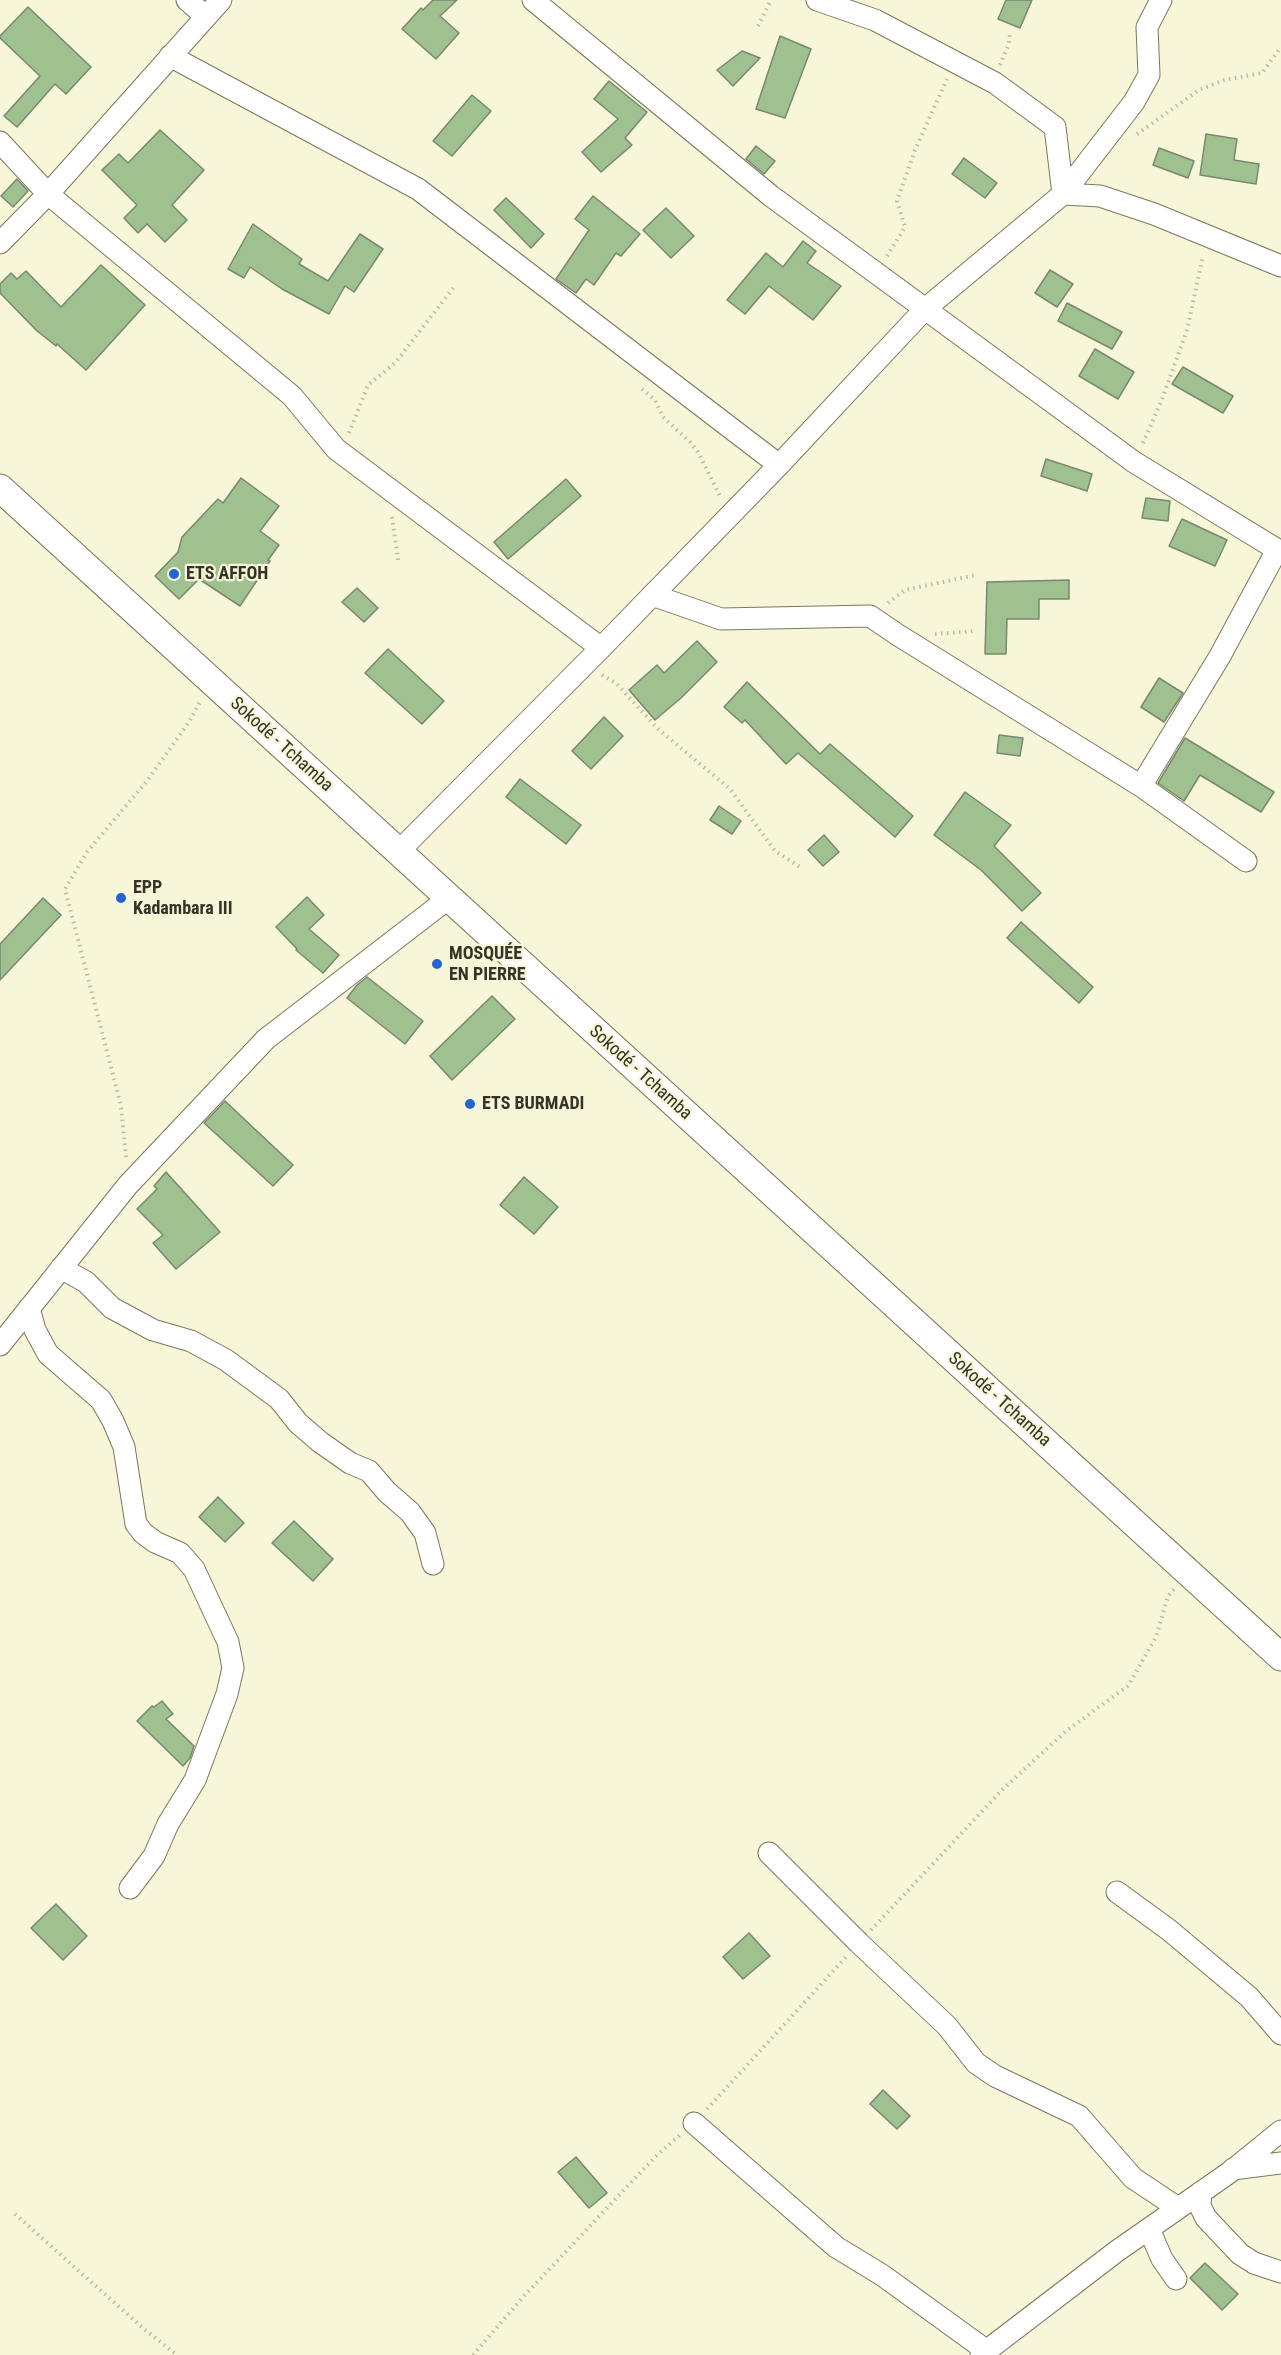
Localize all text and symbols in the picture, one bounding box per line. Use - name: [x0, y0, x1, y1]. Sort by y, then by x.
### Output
- place label: ETS AFFOH: [186, 563, 268, 585]
- marker: ETS AFFOH: [167, 567, 181, 581]
- street label: Sokodé - Tchamba: [225, 693, 337, 797]
- place label: EPP Kadambara III: [133, 877, 232, 920]
- marker: EPP Kadambara III: [114, 891, 128, 905]
- place label: MOSQUÉE EN PIERRE: [449, 943, 526, 986]
- marker: MOSQUÉE EN PIERRE: [430, 957, 444, 971]
- street label: Sokodé - Tchamba: [584, 1021, 696, 1125]
- place label: ETS BURMADI: [482, 1093, 584, 1115]
- marker: ETS BURMADI: [463, 1097, 477, 1111]
- street label: Sokodé - Tchamba: [943, 1348, 1055, 1452]

